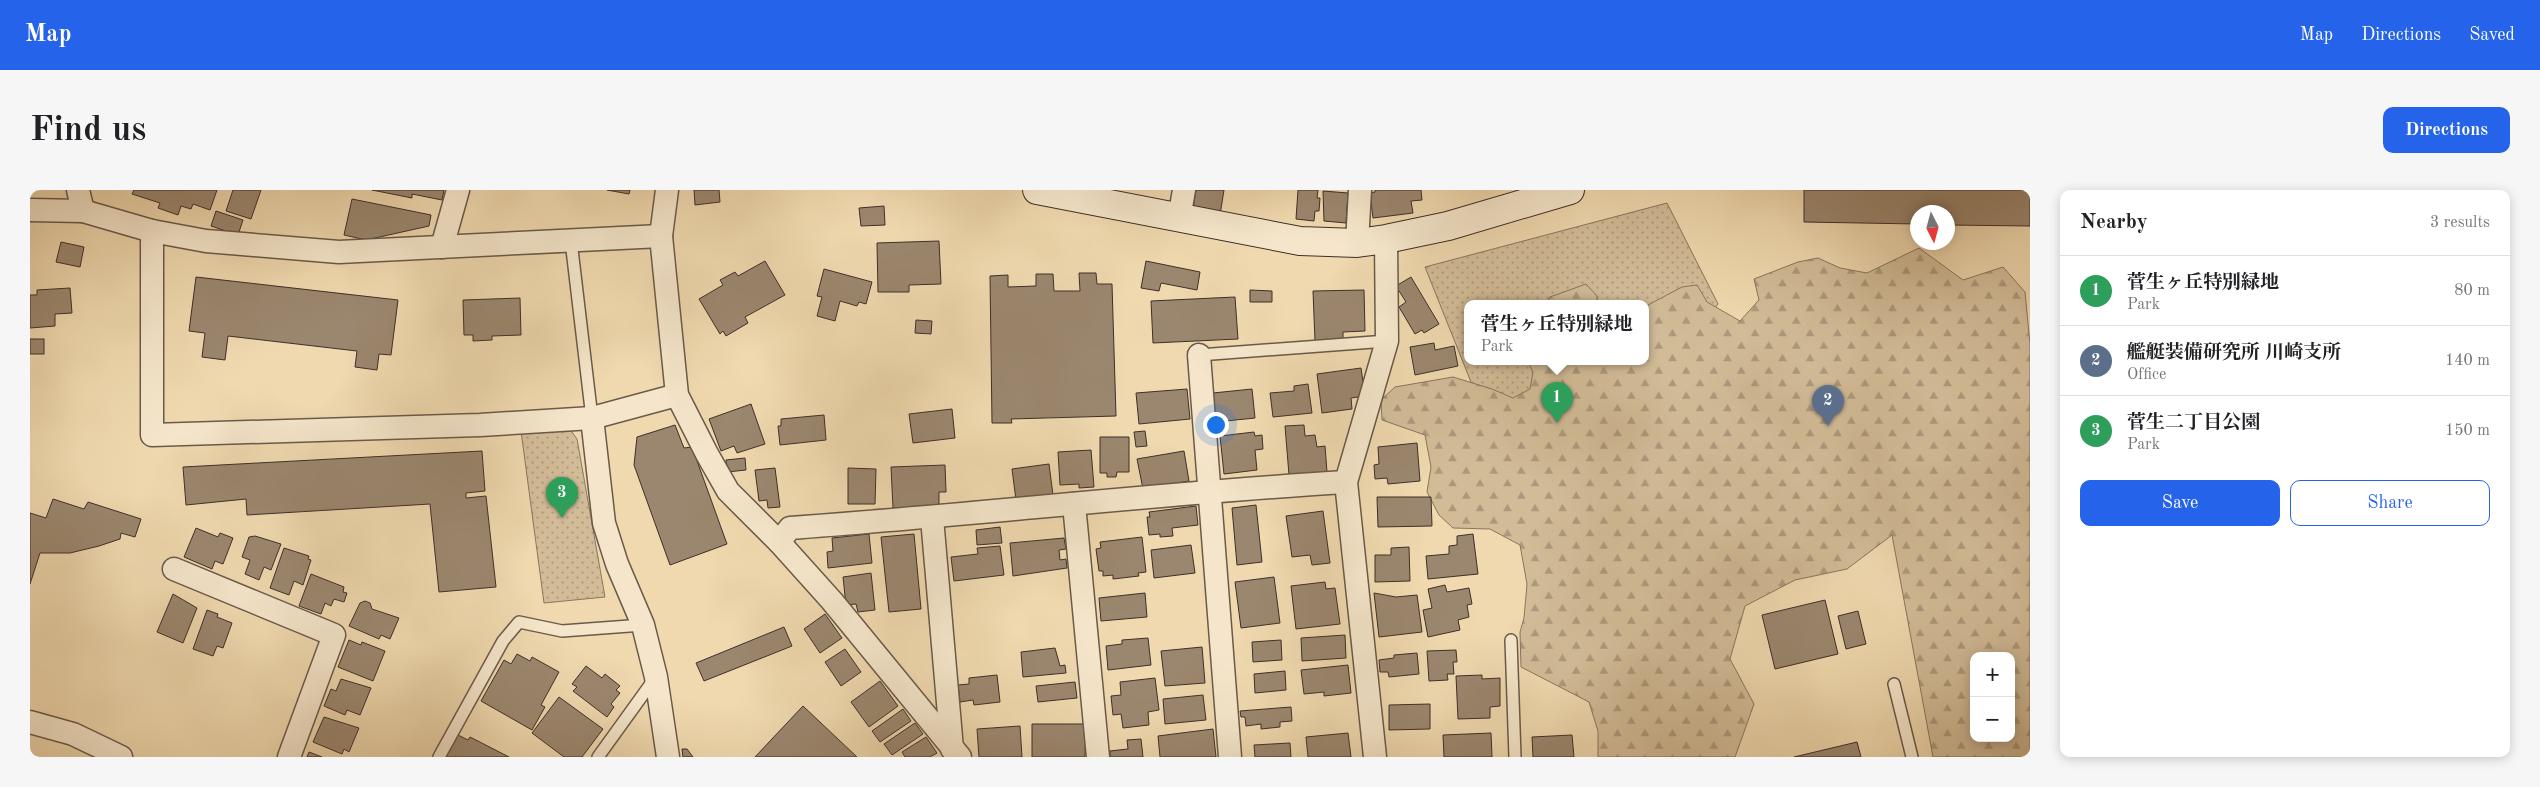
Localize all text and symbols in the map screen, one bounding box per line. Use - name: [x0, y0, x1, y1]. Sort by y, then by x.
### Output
- text: Map: [25, 23, 72, 47]
- text: Map: [2300, 26, 2333, 44]
- text: Directions: [2361, 26, 2441, 44]
- text: Saved: [2469, 26, 2515, 44]
- button: Directions: [2383, 107, 2510, 153]
- text: Find us: [30, 113, 146, 148]
- north arrow: [1910, 205, 1955, 250]
- text: Nearby: [2080, 212, 2148, 233]
- text: 3 results: [2430, 215, 2490, 231]
- text: 菅生ヶ丘特別緑地: [2127, 274, 2279, 293]
- text: 1: [2091, 283, 2101, 299]
- text: 80 m: [2454, 283, 2490, 299]
- text: Park: [2127, 297, 2160, 313]
- popup: [1464, 300, 1649, 365]
- text: 菅生ヶ丘特別緑地: [1480, 316, 1633, 335]
- text: Park: [1480, 339, 1513, 355]
- text: 艦艇装備研究所 川崎支所: [2127, 344, 2341, 363]
- text: 2: [2091, 353, 2101, 369]
- text: 140 m: [2445, 353, 2490, 369]
- text: Office: [2127, 367, 2166, 383]
- pin: 1: [1541, 382, 1573, 423]
- pin: 2: [1812, 385, 1844, 426]
- your location: [1203, 412, 1229, 438]
- text: 菅生二丁目公園: [2127, 414, 2260, 433]
- text: 3: [2091, 423, 2101, 439]
- text: 150 m: [2445, 423, 2490, 439]
- text: Park: [2127, 437, 2160, 453]
- pin: 3: [546, 477, 578, 518]
- button: Save: [2080, 480, 2280, 526]
- button: Share: [2290, 480, 2490, 526]
- map controls: [1970, 652, 2015, 742]
- button: +: [1970, 652, 2015, 697]
- button: −: [1970, 697, 2015, 742]

